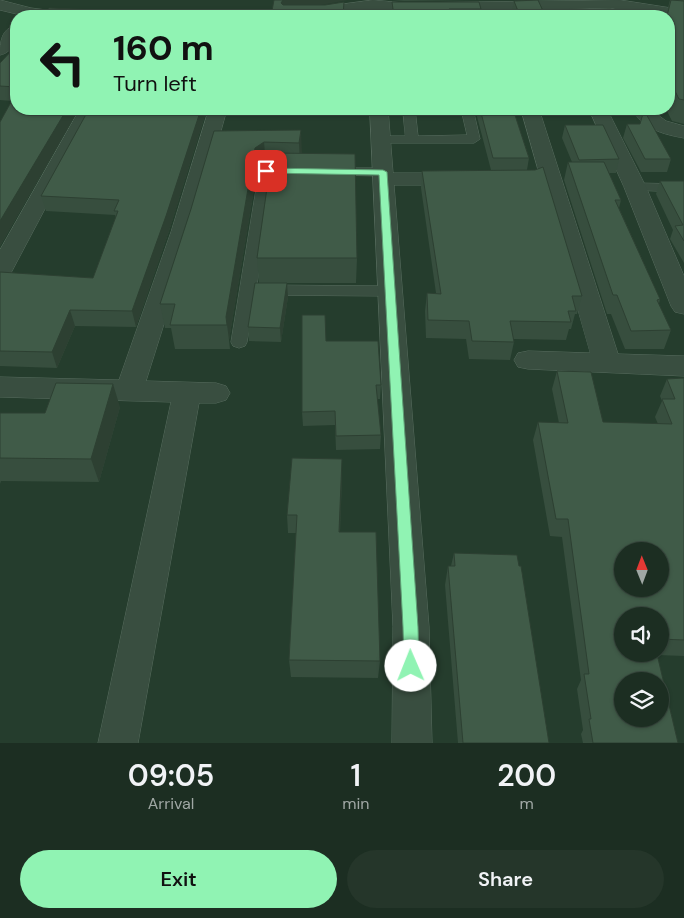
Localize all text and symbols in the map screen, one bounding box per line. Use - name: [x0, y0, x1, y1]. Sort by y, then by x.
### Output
- text: 160 m: [113, 25, 214, 71]
- icon: left: [30, 30, 95, 95]
- text: Turn left: [113, 69, 197, 98]
- pin: [245, 150, 287, 192]
- icon: arrive: [252, 157, 280, 185]
- north arrow: [614, 542, 669, 598]
- map controls: [614, 542, 669, 727]
- button: sound: [614, 607, 669, 662]
- position arrow: [384, 639, 436, 691]
- button: layers: [614, 672, 669, 727]
- text: 09:05: [128, 756, 214, 795]
- text: 1: [351, 756, 361, 795]
- text: 200: [497, 756, 556, 795]
- text: Arrival: [148, 793, 194, 814]
- text: min: [342, 793, 369, 814]
- text: m: [520, 793, 534, 814]
- button: Exit: [20, 850, 337, 908]
- button: Share: [347, 850, 664, 908]

